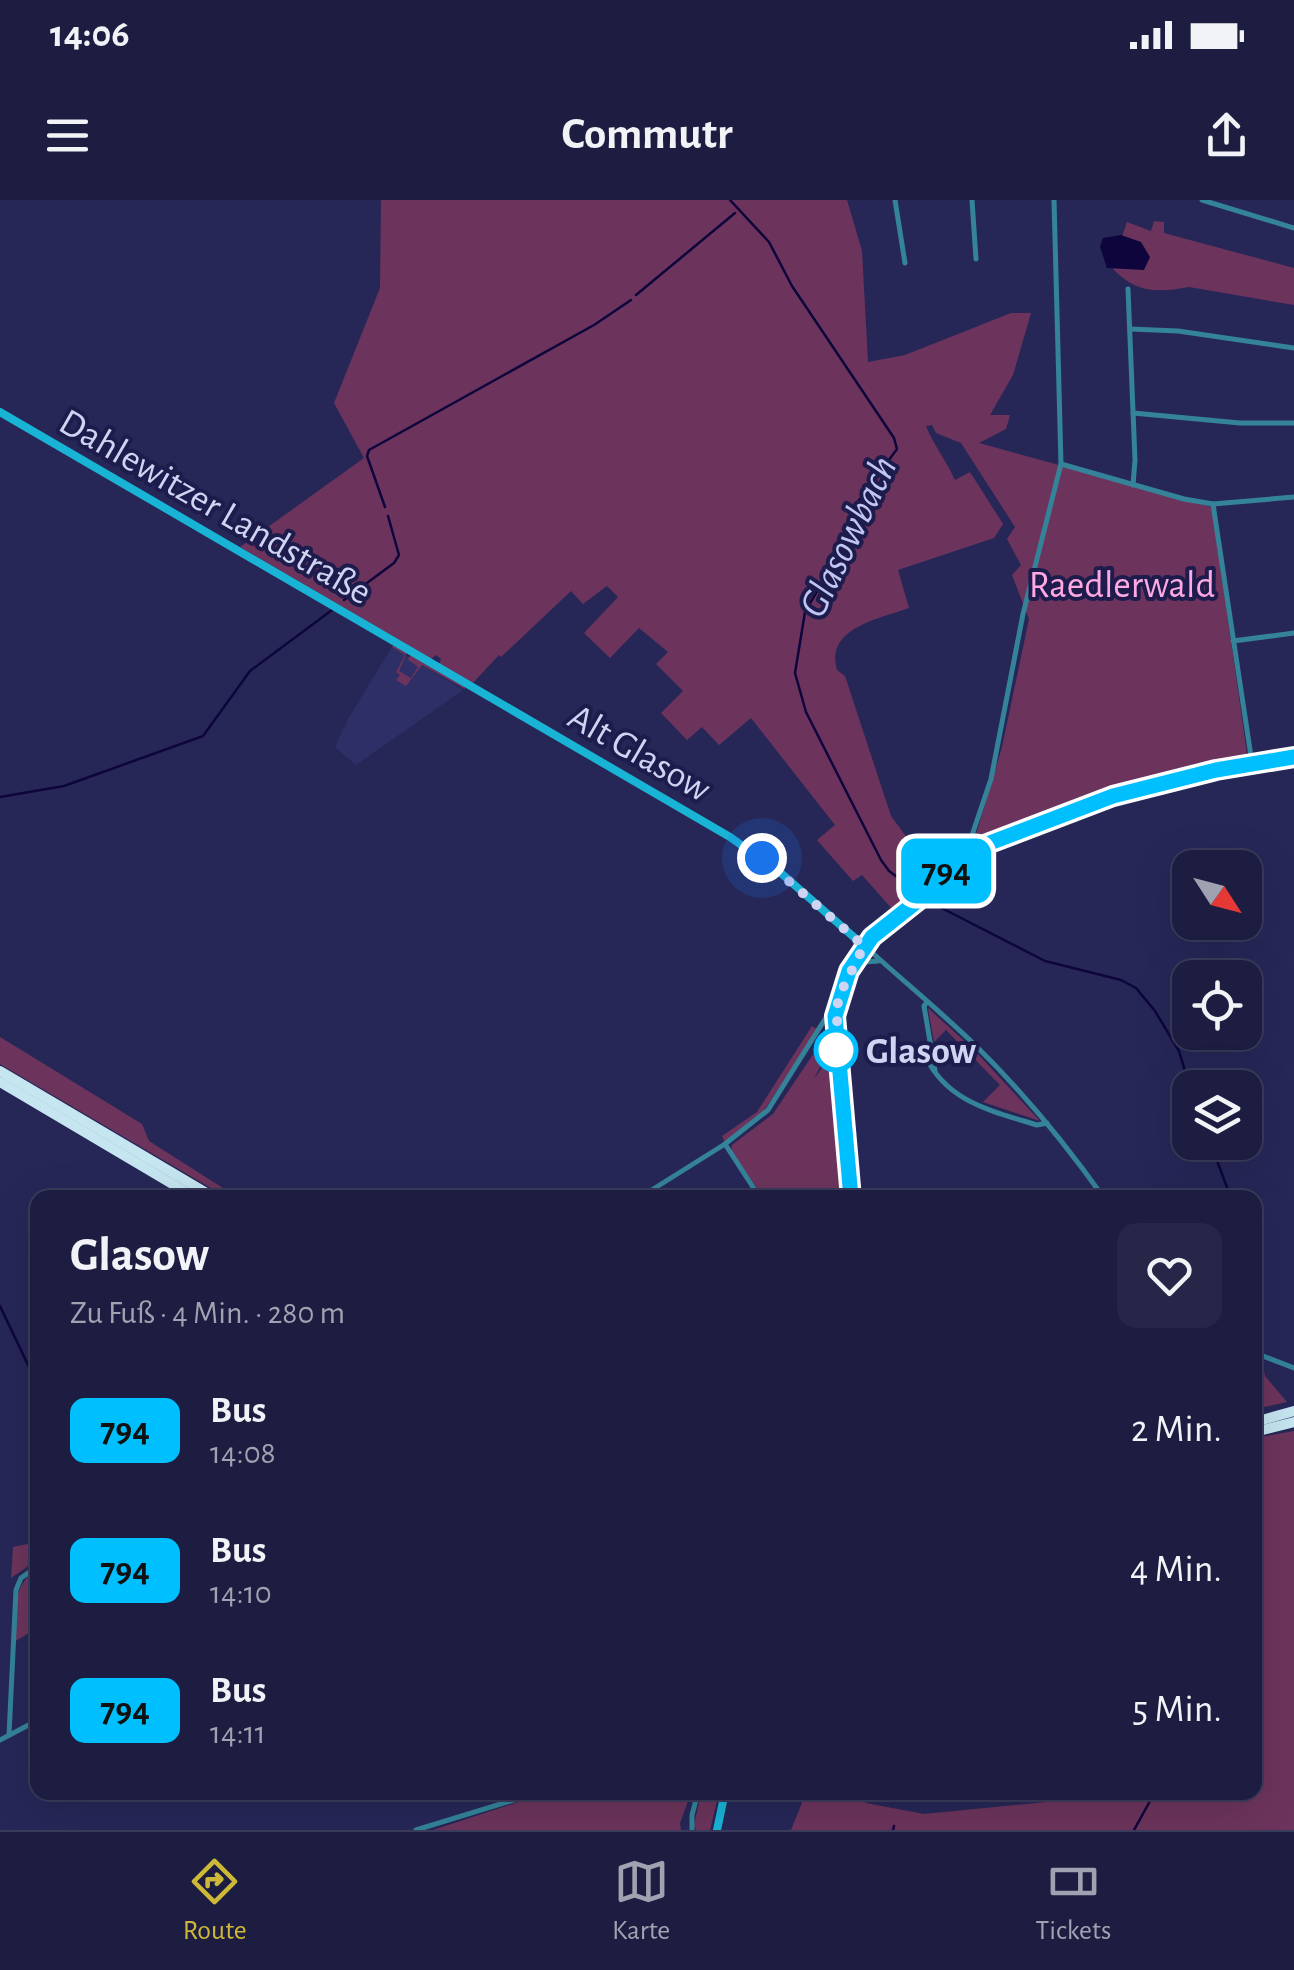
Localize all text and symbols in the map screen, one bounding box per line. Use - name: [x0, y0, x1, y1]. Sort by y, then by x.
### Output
- text: 14:06: [50, 16, 130, 54]
- icon: menu: [40, 108, 95, 163]
- icon: share: [1199, 108, 1254, 163]
- text: Commutr: [561, 112, 733, 157]
- street label: Dahlewitzer Landstraße: [52, 403, 378, 613]
- water label: Glasowbach: [793, 450, 905, 624]
- park label: Raedlerwald: [1029, 567, 1215, 605]
- street label: Alt Glasow: [562, 698, 717, 810]
- your location: [737, 833, 787, 883]
- line badge: 794: [888, 838, 1004, 904]
- north arrow: [1172, 850, 1262, 940]
- map controls: [1172, 850, 1262, 1160]
- text: 794: [921, 854, 971, 889]
- button: locate: [1172, 960, 1262, 1050]
- marker: Glasow: [815, 1029, 857, 1071]
- place label: Glasow: [866, 1033, 977, 1071]
- button: layers: [1172, 1070, 1262, 1160]
- button: heart: [1117, 1223, 1222, 1328]
- text: Glasow: [70, 1232, 209, 1280]
- text: Zu Fuß · 4 Min. · 280 m: [70, 1297, 345, 1329]
- text: Bus: [210, 1392, 266, 1430]
- text: 2 Min.: [1131, 1411, 1222, 1449]
- text: 794: [100, 1413, 150, 1448]
- text: 14:08: [210, 1437, 276, 1469]
- text: Bus: [210, 1532, 266, 1570]
- text: 4 Min.: [1130, 1551, 1222, 1589]
- text: 794: [100, 1553, 150, 1588]
- text: 14:10: [210, 1577, 272, 1609]
- text: Bus: [210, 1672, 266, 1710]
- text: 5 Min.: [1132, 1691, 1222, 1729]
- text: 794: [100, 1693, 150, 1728]
- text: 14:11: [210, 1717, 266, 1749]
- tab: Route: [183, 1854, 247, 1948]
- tab: Karte: [612, 1854, 670, 1948]
- tab: Tickets: [1036, 1854, 1111, 1948]

